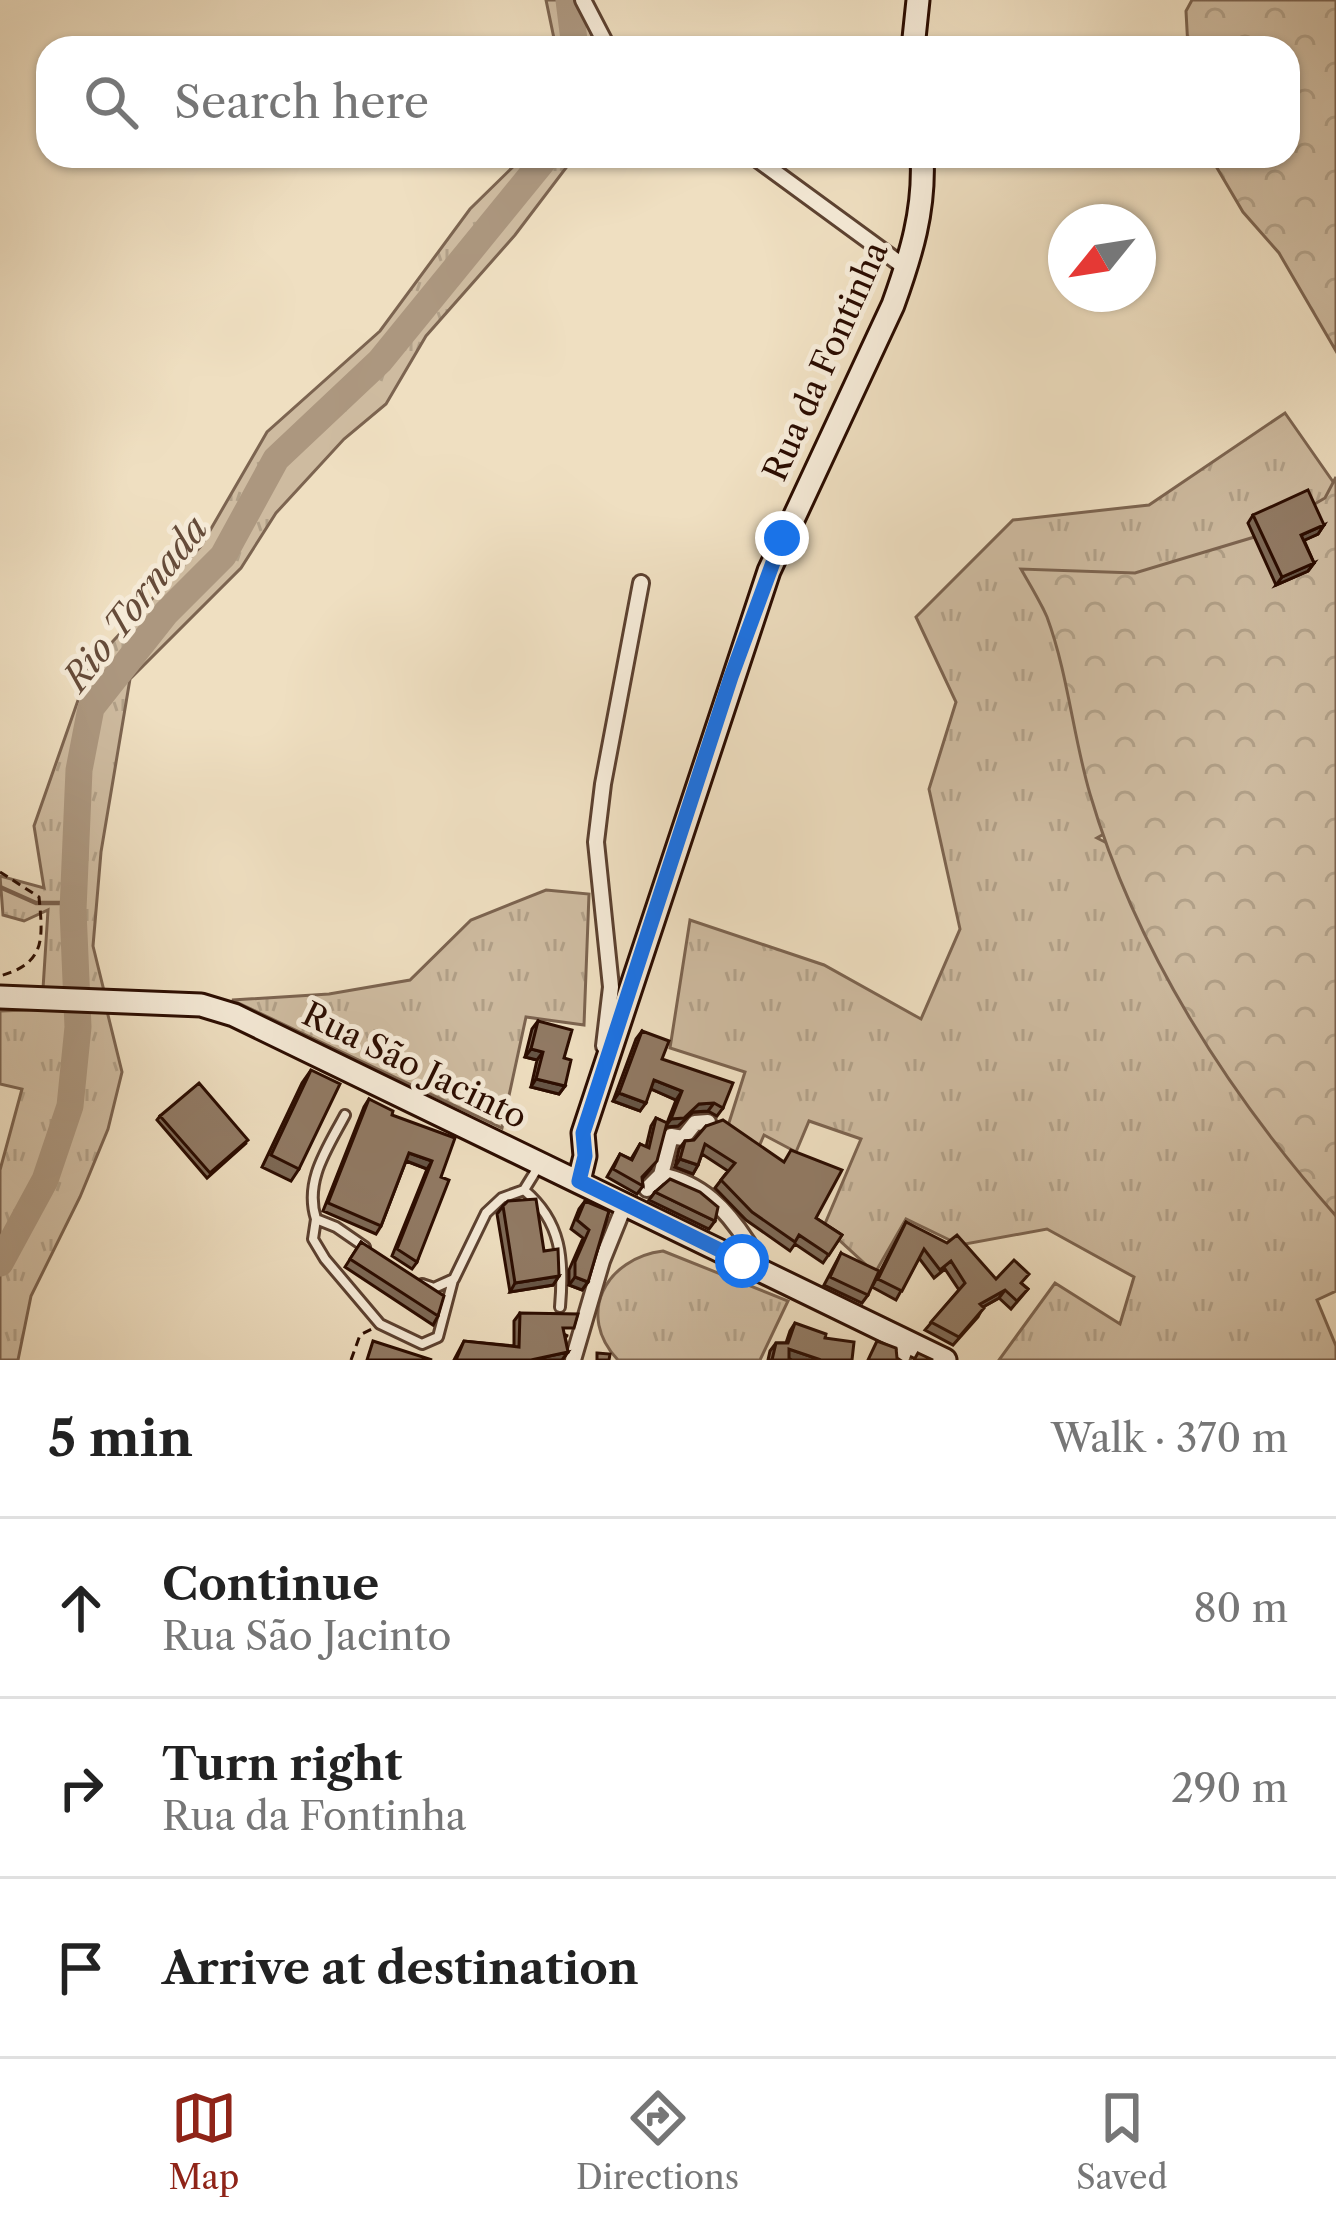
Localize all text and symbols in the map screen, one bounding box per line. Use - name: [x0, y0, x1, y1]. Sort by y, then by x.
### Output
- search box: [36, 36, 1300, 168]
- icon: search: [78, 69, 144, 135]
- text: Search here: [174, 74, 429, 130]
- north arrow: [1048, 204, 1156, 312]
- street label: Rua da Fontinha: [754, 235, 897, 487]
- water label: Rio Tornada: [51, 507, 217, 701]
- route end: [755, 511, 809, 565]
- street label: Rua São Jacinto: [296, 993, 534, 1138]
- route start: [715, 1234, 769, 1288]
- text: 5 min: [48, 1407, 193, 1469]
- text: Walk · 370 m: [1051, 1414, 1288, 1462]
- text: Continue: [162, 1556, 379, 1612]
- icon: ahead: [48, 1575, 114, 1641]
- text: 80 m: [1193, 1584, 1288, 1632]
- text: Rua São Jacinto: [162, 1612, 451, 1660]
- text: Turn right: [162, 1736, 402, 1792]
- icon: right: [48, 1755, 114, 1821]
- text: 290 m: [1171, 1764, 1288, 1812]
- text: Rua da Fontinha: [162, 1792, 466, 1840]
- icon: arrive: [48, 1935, 114, 2001]
- text: Arrive at destination: [162, 1940, 639, 1996]
- tab: Map: [168, 2085, 239, 2198]
- tab: Directions: [576, 2085, 739, 2198]
- tab: Saved: [1076, 2085, 1168, 2198]

